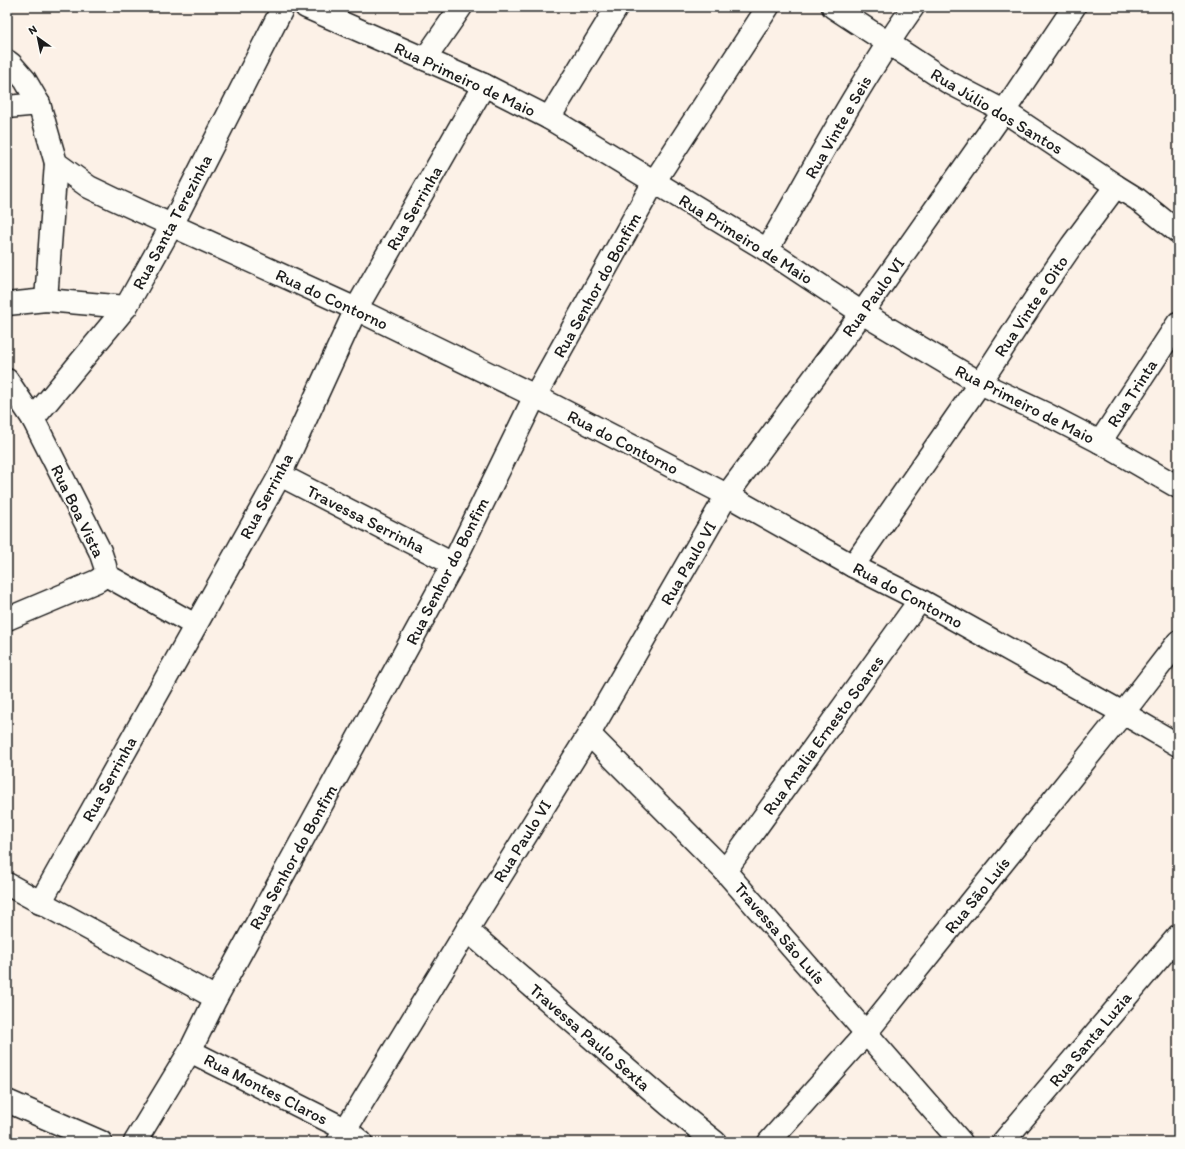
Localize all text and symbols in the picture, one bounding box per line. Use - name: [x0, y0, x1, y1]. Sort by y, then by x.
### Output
- north arrow: [18, 18, 58, 58]
- text: N: [26, 23, 39, 38]
- street label: Rua Primeiro de Maio: [391, 37, 539, 121]
- street label: Rua Júlio dos Santos: [927, 64, 1067, 158]
- street label: Rua Vinte e Seis: [800, 72, 876, 182]
- street label: Rua Santa Terezinha: [128, 151, 216, 293]
- street label: Rua Serrinha: [382, 162, 446, 254]
- street label: Rua Primeiro de Maio: [675, 190, 817, 288]
- street label: Rua Senhor do Bonfim: [549, 209, 645, 361]
- street label: Rua Vinte e Oito: [990, 252, 1072, 360]
- street label: Rua Paulo VI: [837, 253, 909, 341]
- street label: Rua do Contorno: [273, 264, 391, 334]
- street label: Rua Trinta: [1103, 355, 1161, 431]
- street label: Rua Primeiro de Maio: [952, 360, 1098, 448]
- street label: Rua do Contorno: [564, 405, 682, 479]
- street label: Rua Serrinha: [235, 450, 297, 542]
- street label: Rua Boa Vista: [47, 461, 109, 561]
- street label: Travessa Serrinha: [304, 481, 429, 557]
- street label: Rua Senhor do Bonfim: [401, 494, 493, 648]
- street label: Rua Paulo VI: [656, 518, 720, 608]
- street label: Rua do Contorno: [850, 558, 966, 632]
- street label: Rua Analia Ernesto Soares: [758, 651, 888, 819]
- street label: Rua Serrinha: [77, 733, 141, 825]
- street label: Rua Senhor do Bonfim: [245, 781, 341, 933]
- street label: Rua Paulo VI: [489, 796, 555, 886]
- street label: Rua São Luís: [940, 853, 1014, 937]
- street label: Travessa São Luís: [730, 878, 830, 988]
- street label: Travessa Paulo Sexta: [526, 979, 654, 1095]
- street label: Rua Santa Luzia: [1044, 987, 1136, 1091]
- street label: Rua Montes Claros: [201, 1049, 331, 1129]

